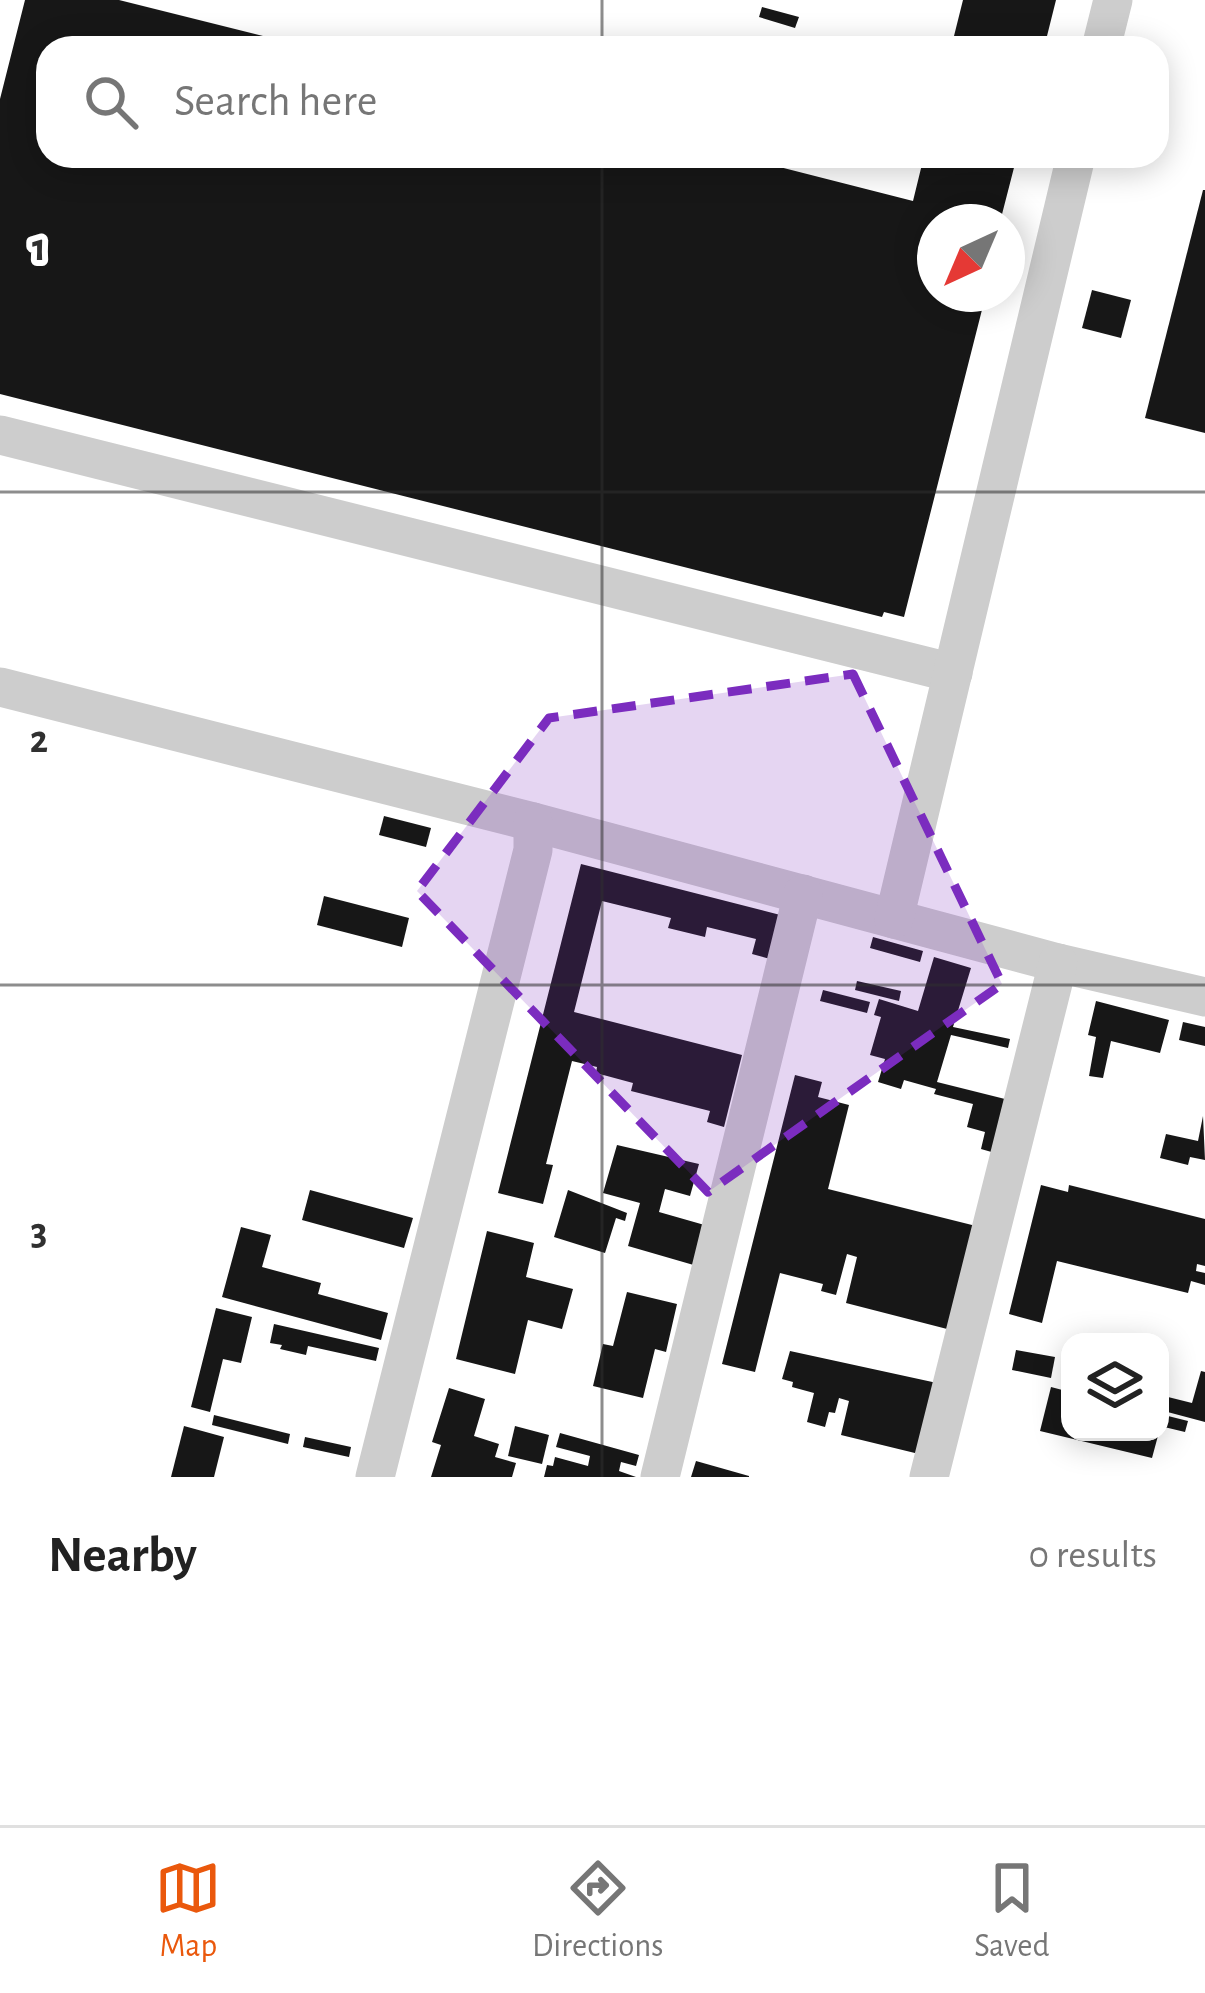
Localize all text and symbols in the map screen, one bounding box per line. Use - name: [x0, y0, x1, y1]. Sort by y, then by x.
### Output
- search box: [36, 36, 1169, 168]
- icon: search: [78, 69, 144, 135]
- text: Search here: [174, 79, 377, 124]
- north arrow: [917, 204, 1025, 312]
- text: 1: [32, 229, 46, 268]
- text: 2: [30, 721, 48, 760]
- text: 3: [31, 1213, 47, 1252]
- map controls: [1061, 1333, 1169, 1441]
- button: layers: [1061, 1333, 1169, 1441]
- text: Nearby: [48, 1530, 197, 1581]
- text: 0 results: [1029, 1536, 1157, 1575]
- tab: Map: [155, 1855, 221, 1967]
- tab: Directions: [532, 1855, 663, 1967]
- tab: Saved: [974, 1855, 1050, 1967]

